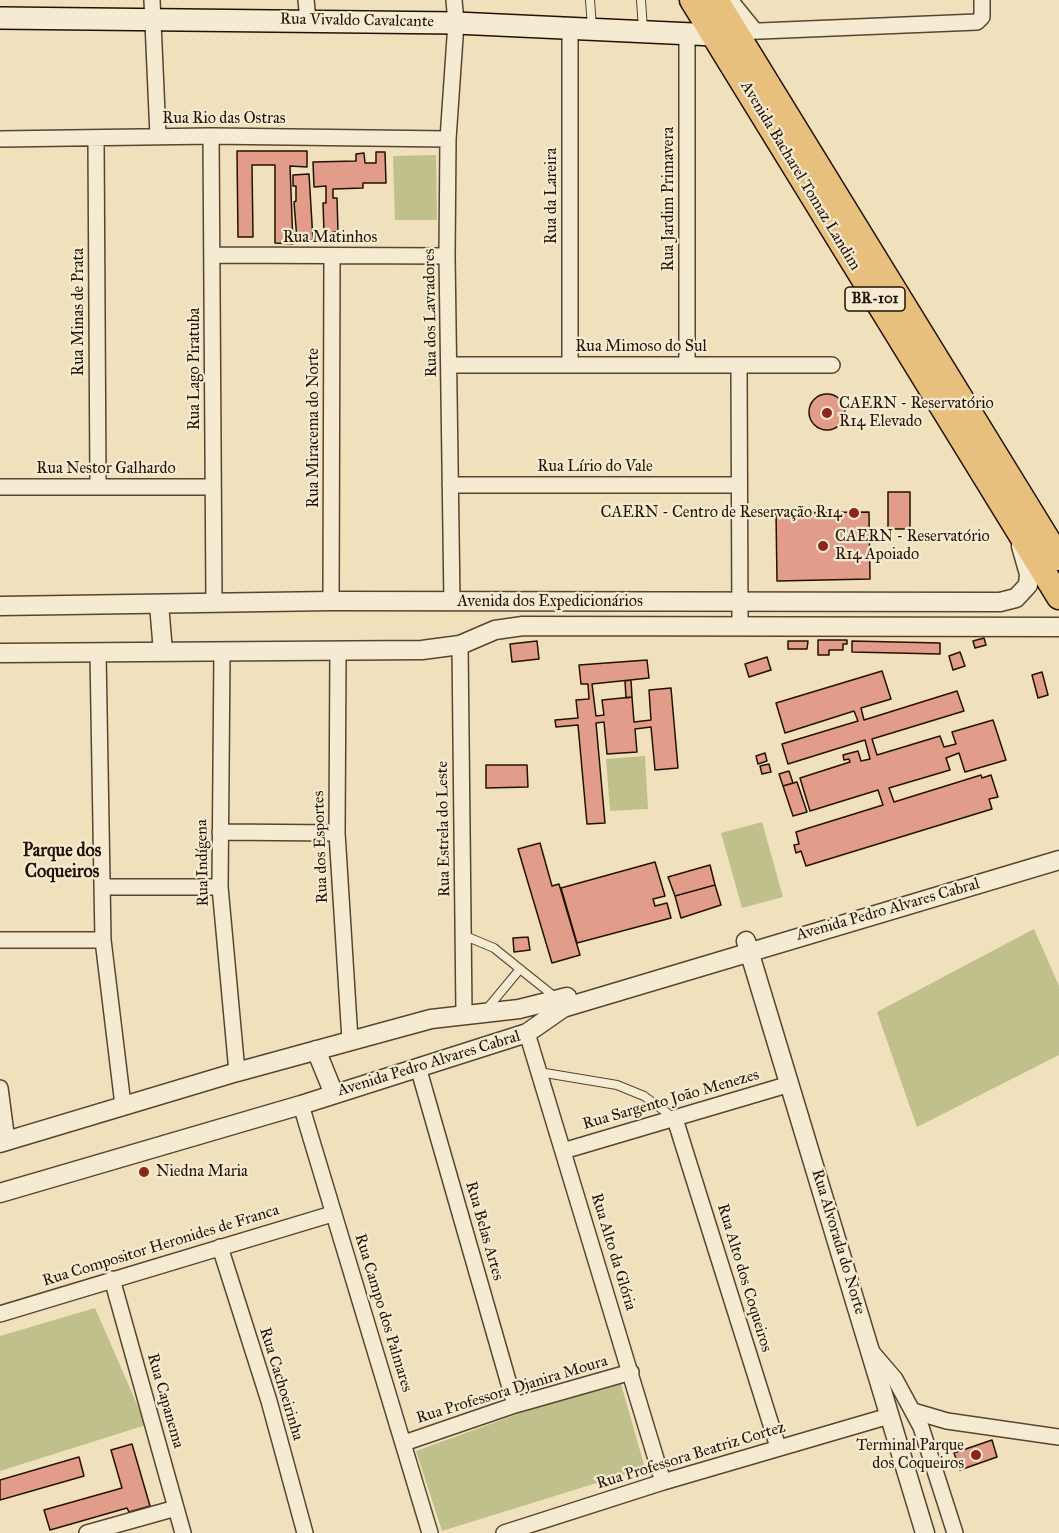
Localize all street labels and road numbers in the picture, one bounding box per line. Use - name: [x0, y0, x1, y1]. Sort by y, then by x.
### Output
- street label: Rua Vivaldo Cavalcante: [280, 10, 434, 32]
- street label: Avenida Bacharel Tomaz Landim: [736, 78, 864, 274]
- street label: Rua Rio das Ostras: [162, 109, 286, 129]
- street label: Rua Jardim Primavera: [659, 127, 679, 271]
- street label: Rua da Lareira: [542, 148, 562, 244]
- street label: Rua Matinhos: [283, 228, 377, 248]
- street label: Rua Minas de Prata: [69, 248, 89, 376]
- street label: Rua dos Lavradores: [420, 248, 442, 378]
- road number: BR-101: [845, 287, 905, 311]
- street label: Rua Lago Piratuba: [185, 308, 205, 430]
- street label: Rua Mimoso do Sul: [575, 337, 707, 357]
- street label: Rua Miracema do Norte: [304, 348, 324, 508]
- street label: Rua Lírio do Vale: [537, 457, 653, 477]
- street label: Rua Nestor Galhardo: [36, 459, 176, 479]
- street label: Avenida dos Expedicionários: [457, 592, 643, 612]
- street label: Rua Estrela do Leste: [433, 761, 455, 897]
- street label: Rua dos Esportes: [309, 790, 333, 904]
- street label: Rua Indígena: [193, 819, 213, 907]
- street label: Avenida Pedro Alvares Cabral: [794, 875, 982, 945]
- street label: Avenida Pedro Alvares Cabral: [335, 1027, 523, 1101]
- street label: Rua Sargento João Menezes: [581, 1066, 761, 1134]
- street label: Rua Alvorada do Norte: [807, 1167, 869, 1317]
- street label: Rua Belas Artes: [461, 1179, 507, 1283]
- street label: Rua Alto da Glória: [586, 1191, 640, 1313]
- street label: Rua Compositor Heronides de Franca: [40, 1201, 282, 1291]
- street label: Rua Alto dos Coqueiros: [712, 1202, 776, 1354]
- street label: Rua Campo dos Palmares: [350, 1231, 416, 1395]
- street label: Rua Cachoeirinha: [255, 1325, 307, 1443]
- street label: Rua Capanema: [142, 1351, 188, 1451]
- street label: Rua Professora Djanira Moura: [414, 1352, 610, 1428]
- street label: Rua Professora Beatriz Cortez: [594, 1418, 788, 1494]

